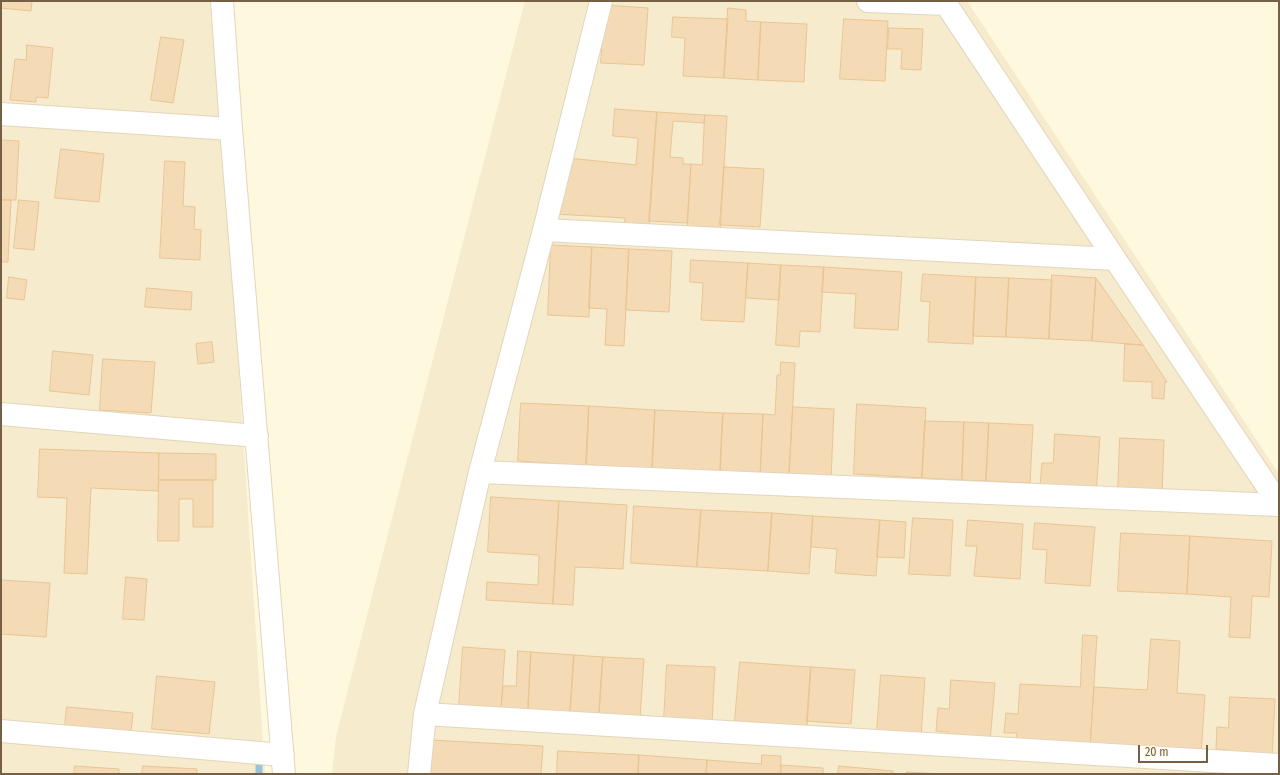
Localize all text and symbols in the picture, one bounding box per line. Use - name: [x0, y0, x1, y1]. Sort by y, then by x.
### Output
- scale bar: [1140, 737, 1210, 763]
- text: 20 m: [1145, 745, 1169, 759]

